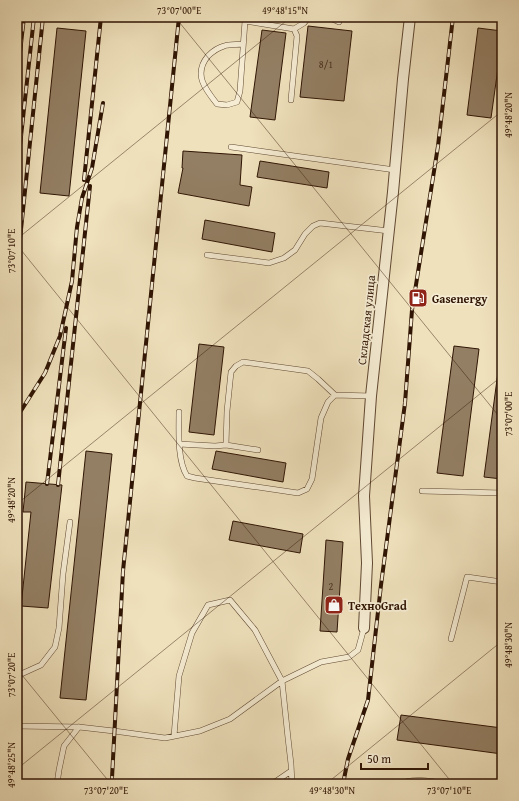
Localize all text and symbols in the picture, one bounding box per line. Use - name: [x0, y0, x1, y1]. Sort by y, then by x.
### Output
- text: 73°07'00"E: [157, 3, 201, 18]
- text: 49°48'15"N: [262, 3, 308, 18]
- house number: 8/1: [319, 57, 333, 72]
- text: 49°48'20"N: [501, 92, 516, 138]
- text: 73°07'10"E: [4, 229, 19, 273]
- street label: Складская улица: [353, 274, 379, 366]
- fuel station icon: Gasenergy: [407, 287, 429, 309]
- place label: Gasenergy: [432, 290, 488, 307]
- text: 73°07'00"E: [501, 392, 516, 436]
- text: 49°48'20"N: [4, 477, 19, 523]
- house number: 2: [329, 579, 334, 594]
- shop icon: ТехноGrad: [323, 594, 345, 616]
- place label: ТехноGrad: [348, 597, 407, 614]
- text: 49°48'30"N: [501, 622, 516, 668]
- text: 73°07'20"E: [4, 653, 19, 697]
- text: 49°48'25"N: [4, 742, 19, 788]
- scale bar: [361, 745, 428, 771]
- text: 50 m: [367, 750, 391, 767]
- text: 73°07'20"E: [84, 783, 128, 798]
- text: 49°48'30"N: [309, 783, 355, 798]
- text: 73°07'10"E: [427, 783, 471, 798]

